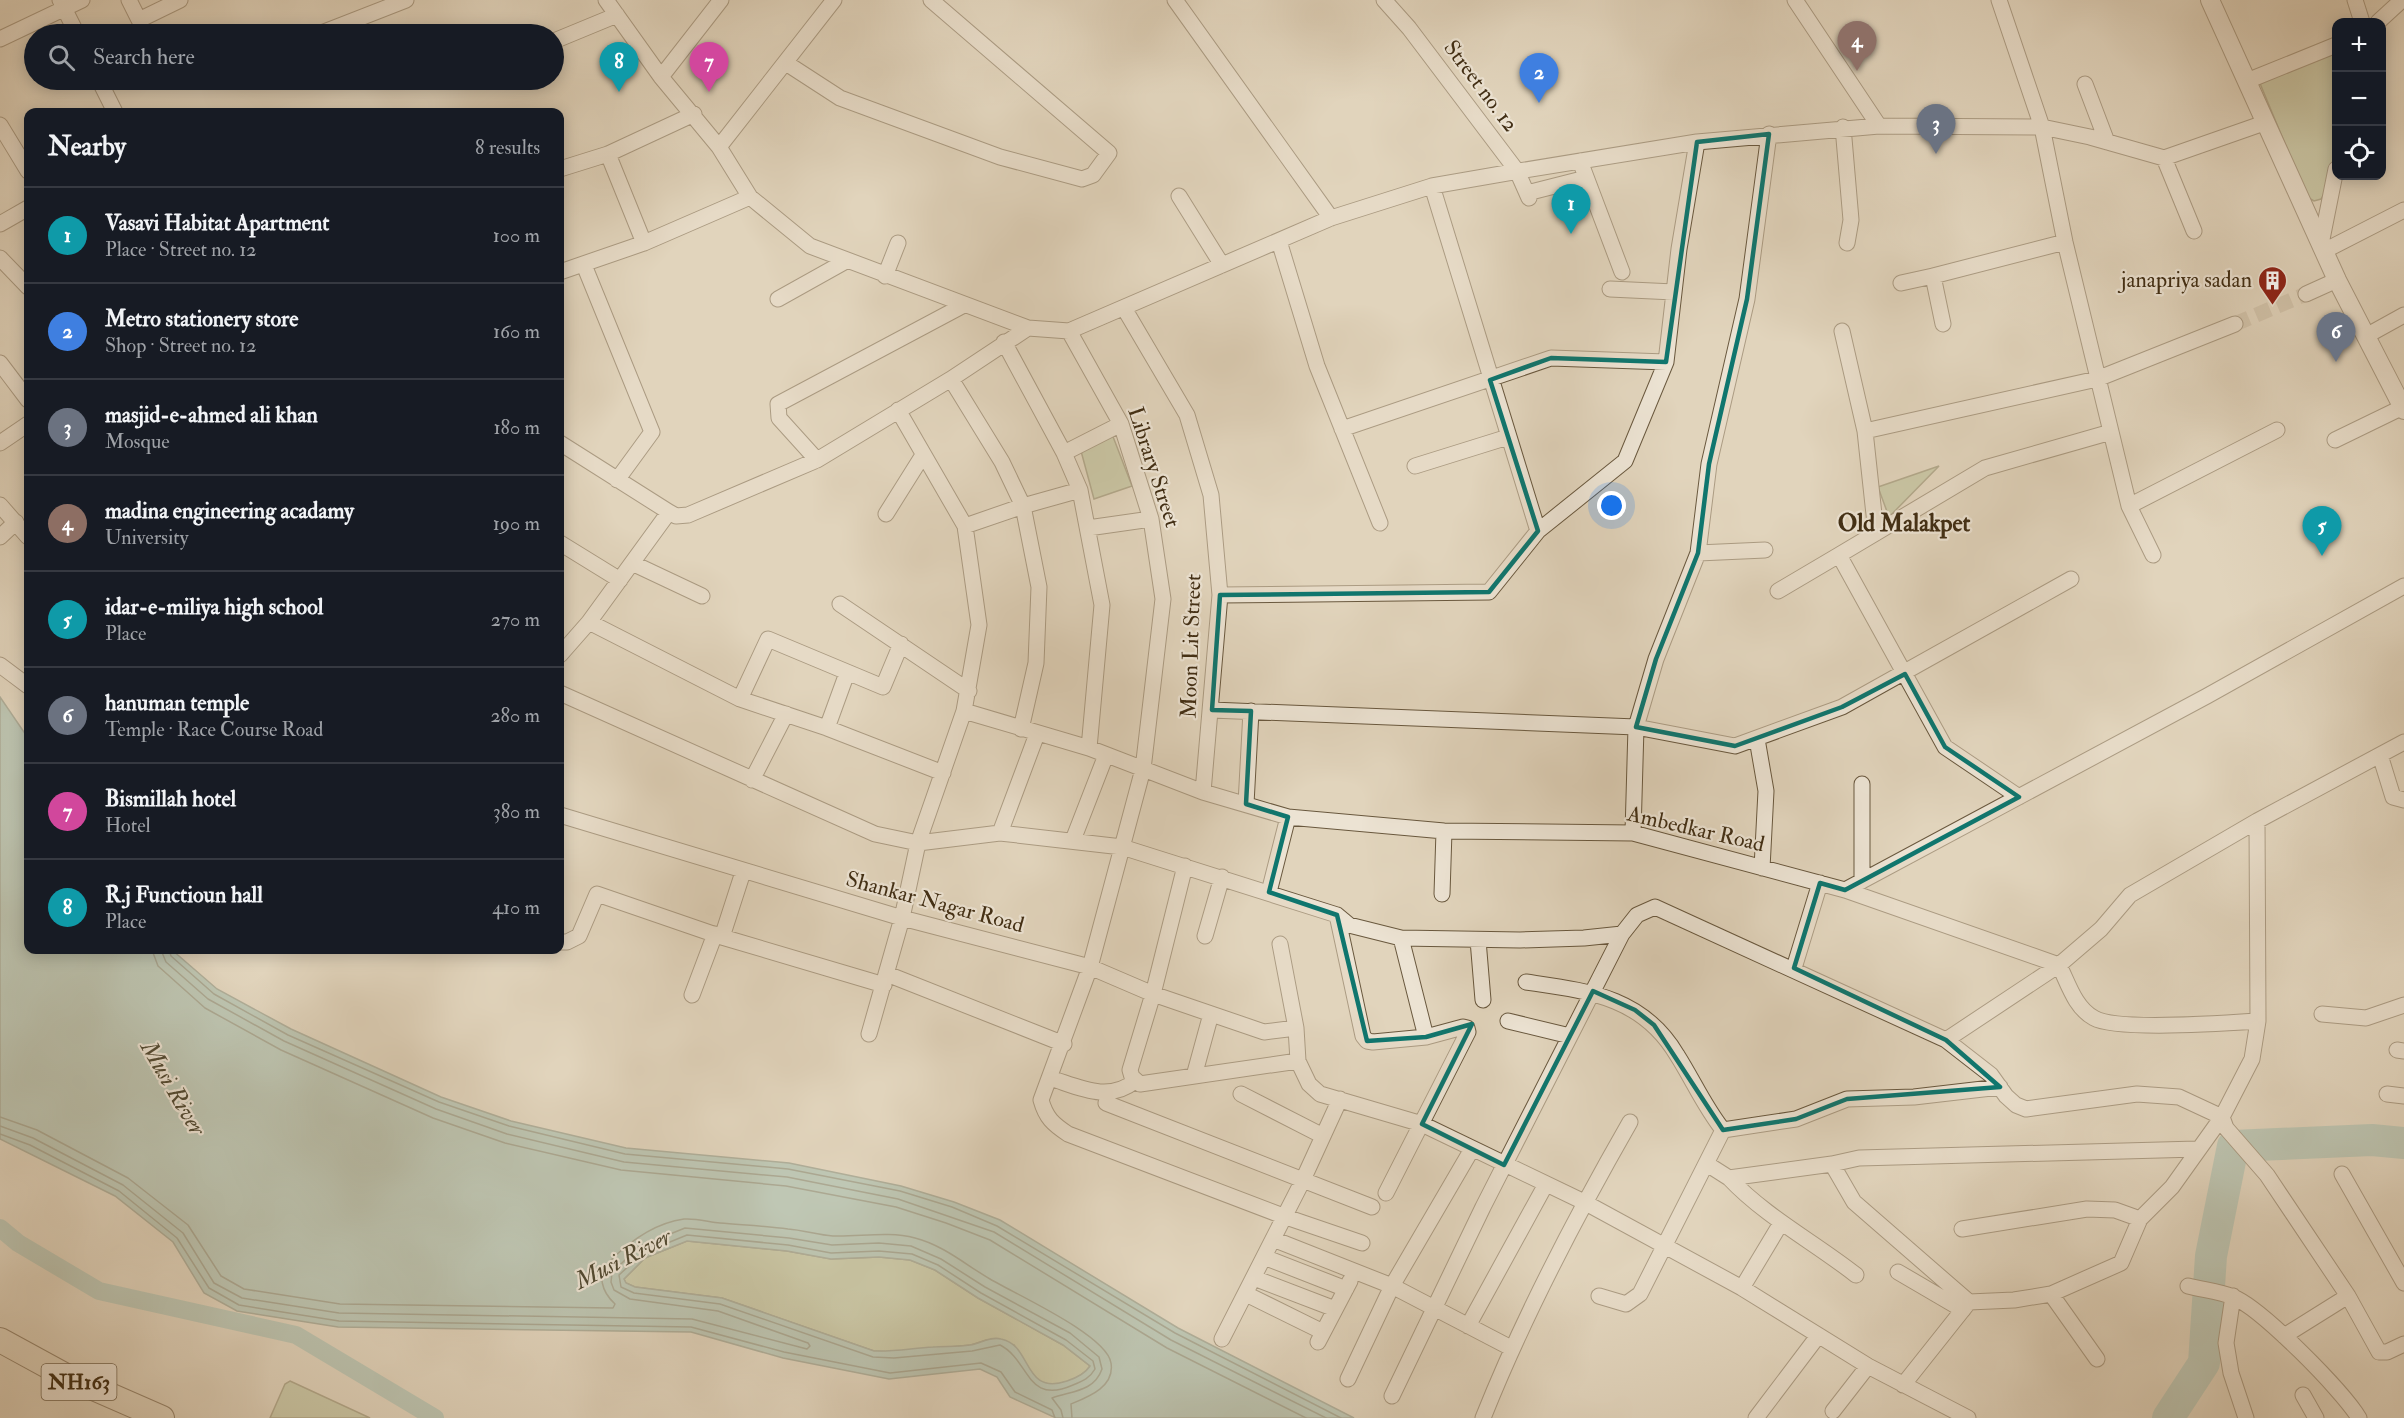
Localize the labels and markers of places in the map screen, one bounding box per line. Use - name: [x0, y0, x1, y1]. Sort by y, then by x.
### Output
- pin: 4: [1838, 22, 1876, 71]
- pin: 8: [600, 42, 638, 92]
- pin: 7: [690, 42, 728, 92]
- pin: 2: [1520, 54, 1558, 103]
- pin: 3: [1916, 104, 1956, 154]
- pin: 1: [1552, 184, 1590, 234]
- building icon: janapriya sadan: [2257, 264, 2289, 306]
- place label: janapriya sadan: [2117, 266, 2252, 295]
- pin: 6: [2316, 312, 2356, 362]
- pin: 5: [2302, 506, 2342, 556]

